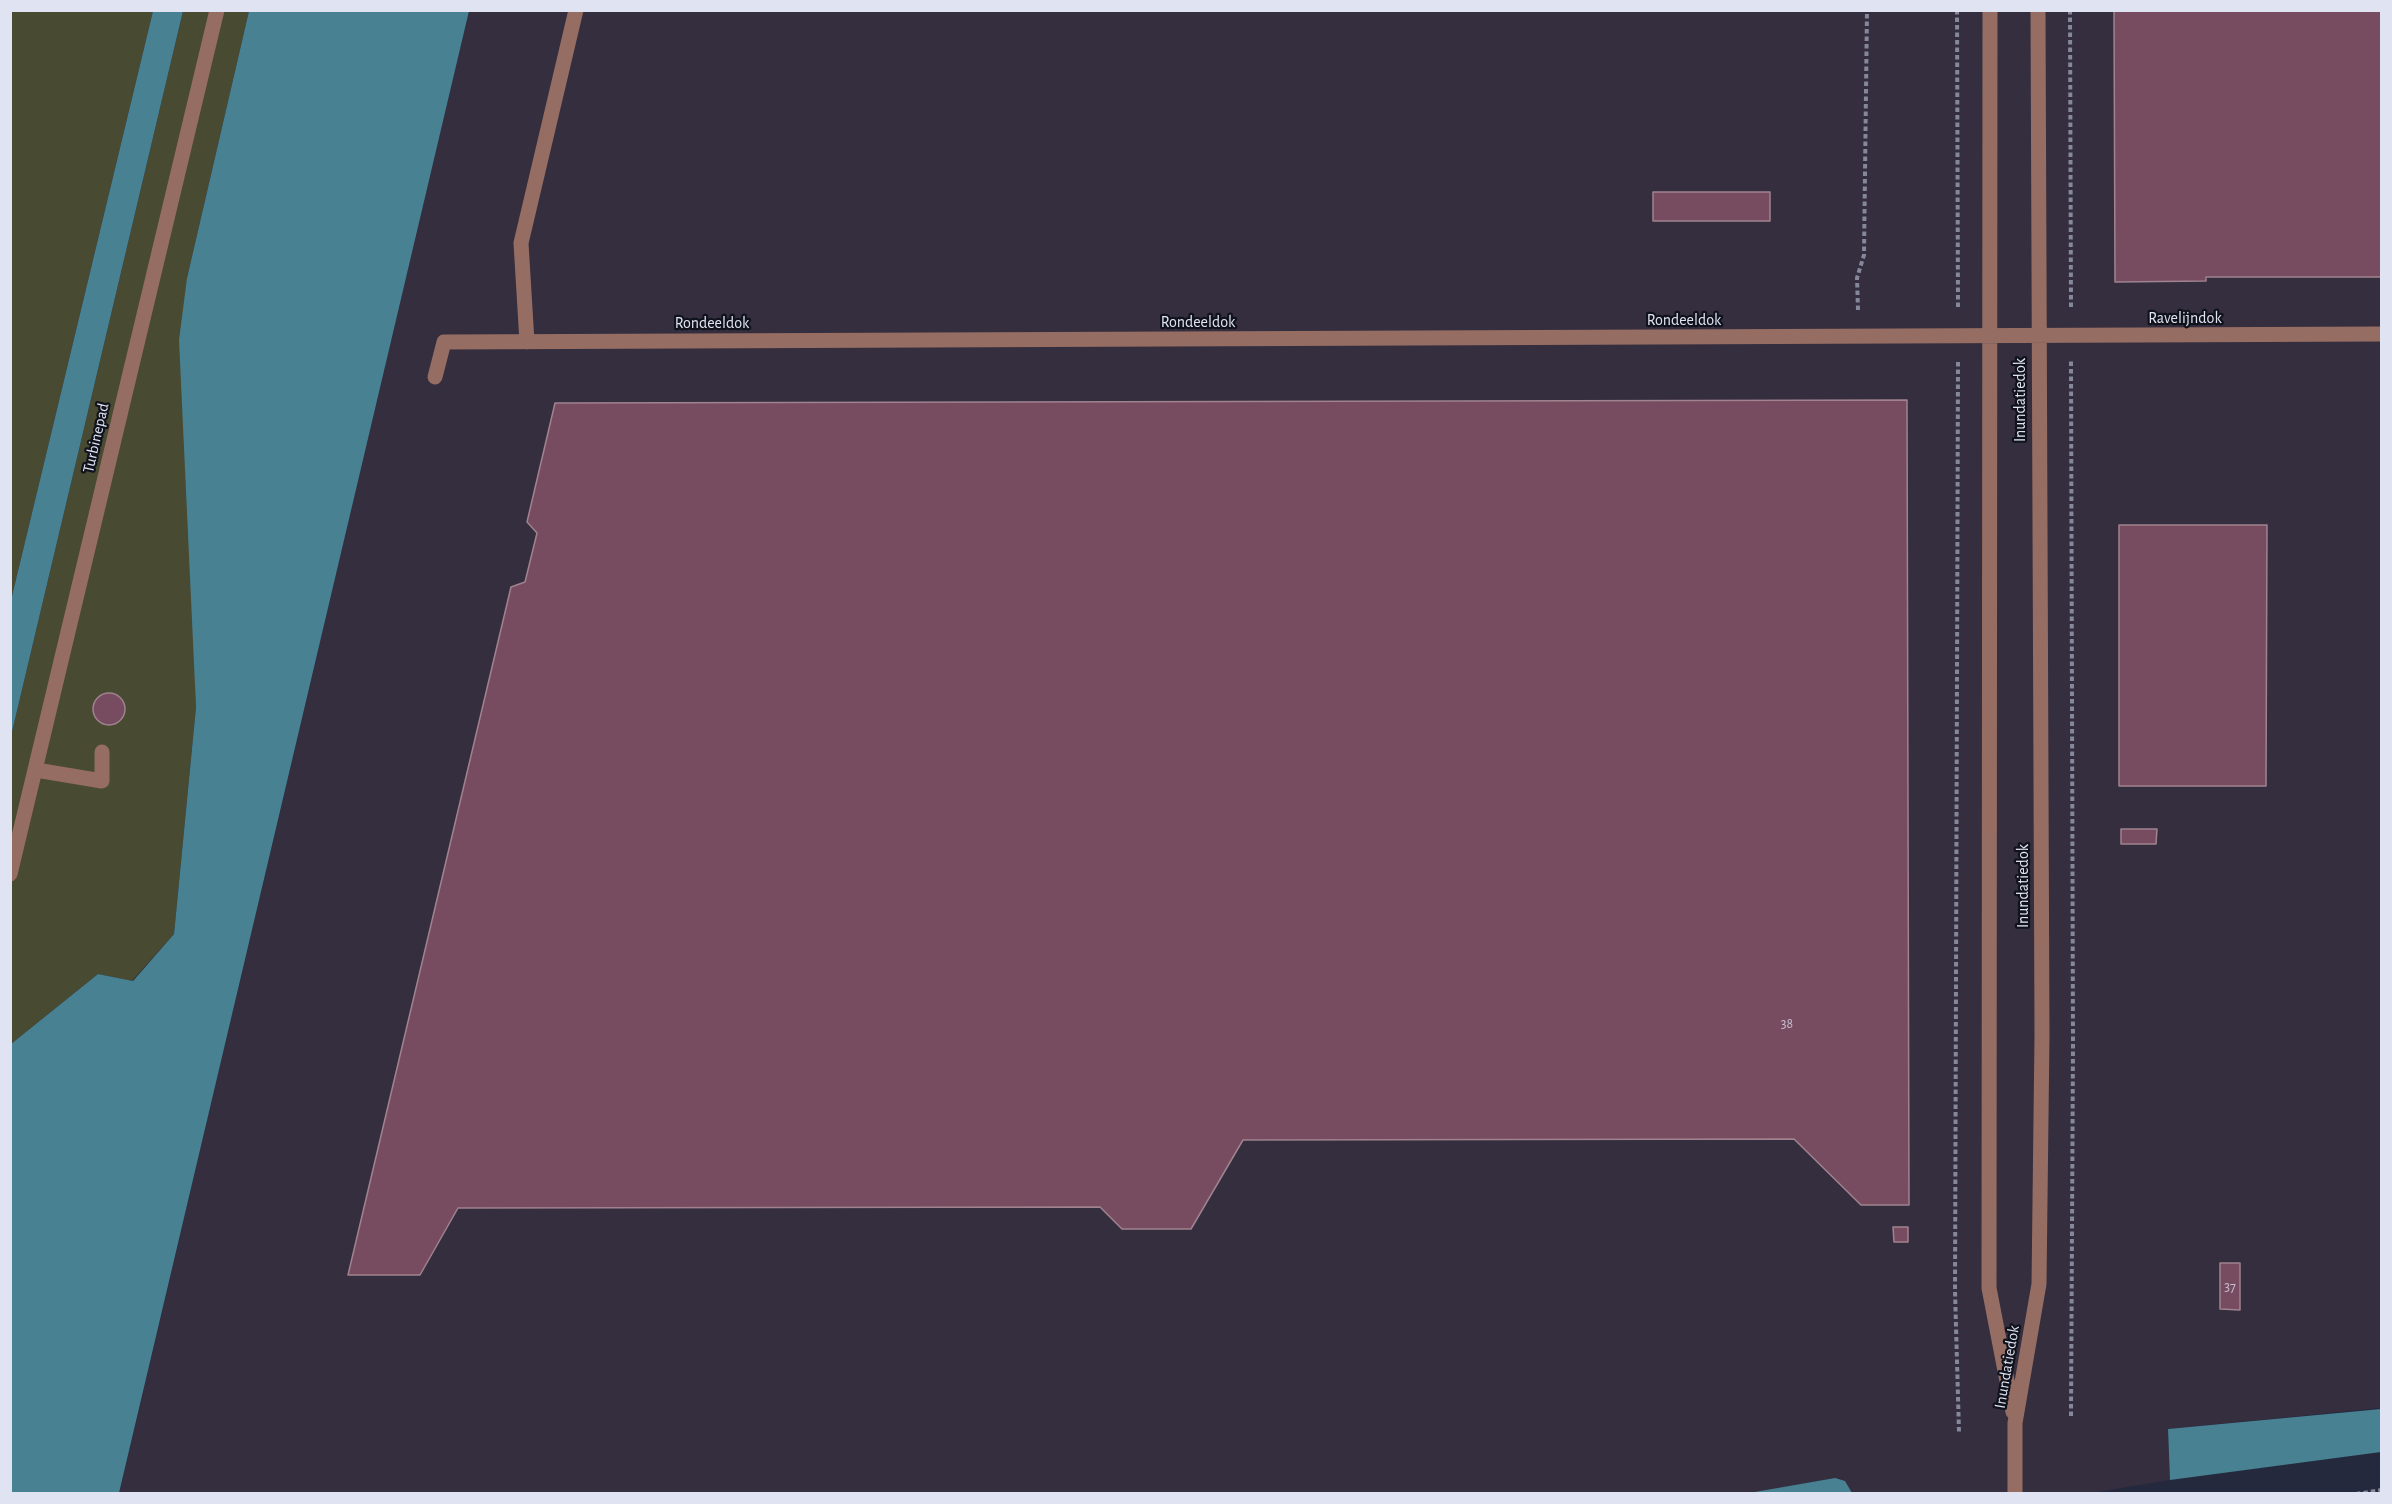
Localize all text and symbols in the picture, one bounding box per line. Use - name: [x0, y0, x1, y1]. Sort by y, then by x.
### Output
- street label: Ravelijndok: [2148, 308, 2222, 328]
- street label: Rondeeldok: [1647, 310, 1721, 330]
- street label: Rondeeldok: [1161, 312, 1235, 332]
- street label: Rondeeldok: [675, 313, 749, 333]
- street label: Inundatiedok: [2010, 358, 2030, 442]
- street label: Turbinepad: [79, 401, 113, 475]
- street label: Inundatiedok: [2013, 844, 2033, 928]
- house number: 38: [1781, 1016, 1793, 1032]
- house number: 37: [2224, 1279, 2236, 1295]
- street label: Inundatiedok: [1990, 1324, 2024, 1410]

